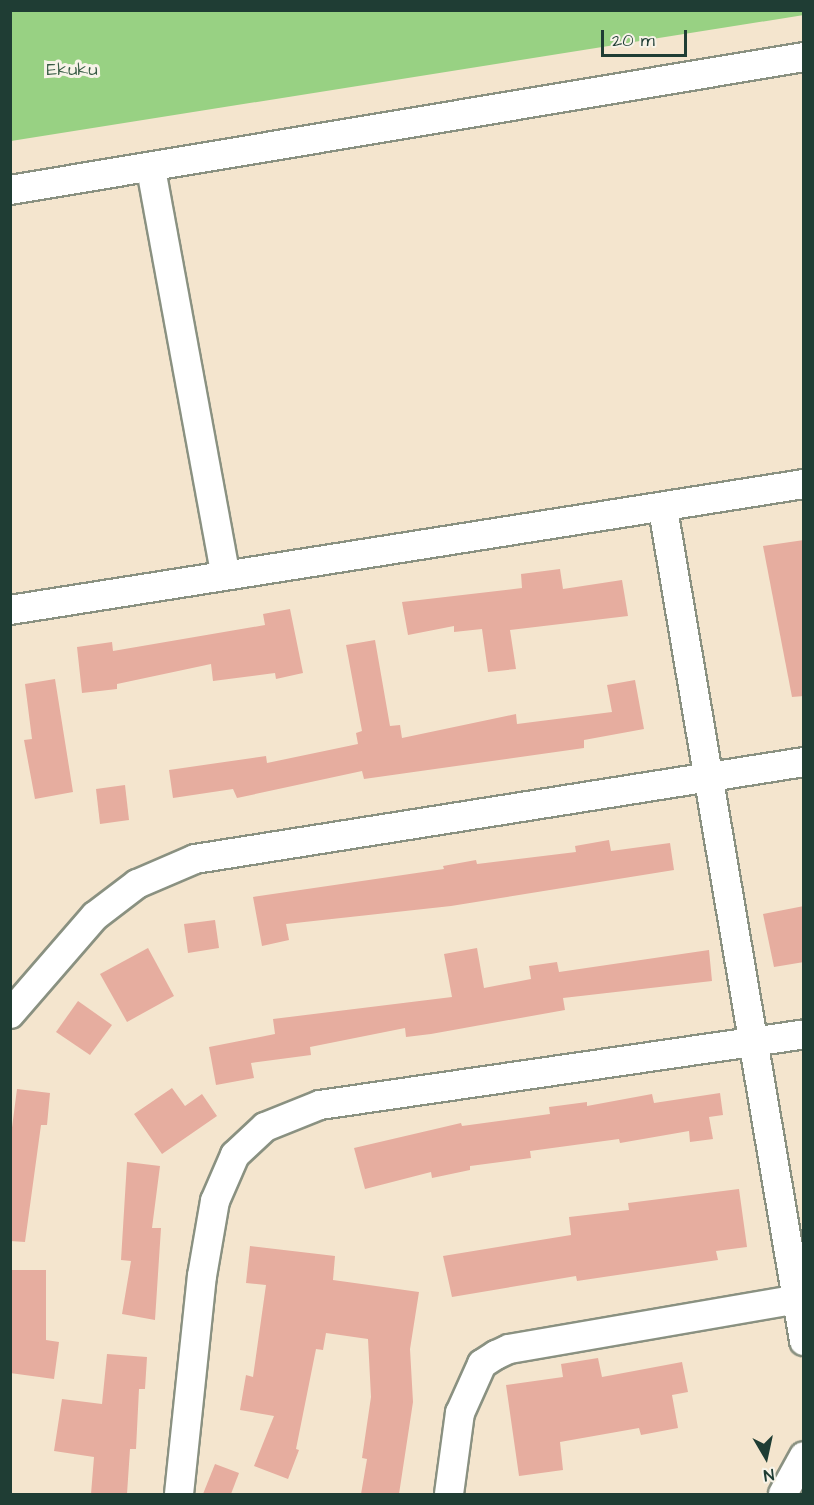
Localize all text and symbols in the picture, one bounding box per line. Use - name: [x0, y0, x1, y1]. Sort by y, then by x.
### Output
- scale bar: [604, 18, 690, 56]
- text: 20 m: [612, 28, 655, 53]
- park label: Ekuku: [46, 59, 98, 81]
- north arrow: [736, 1427, 796, 1487]
- text: N: [762, 1463, 775, 1486]

